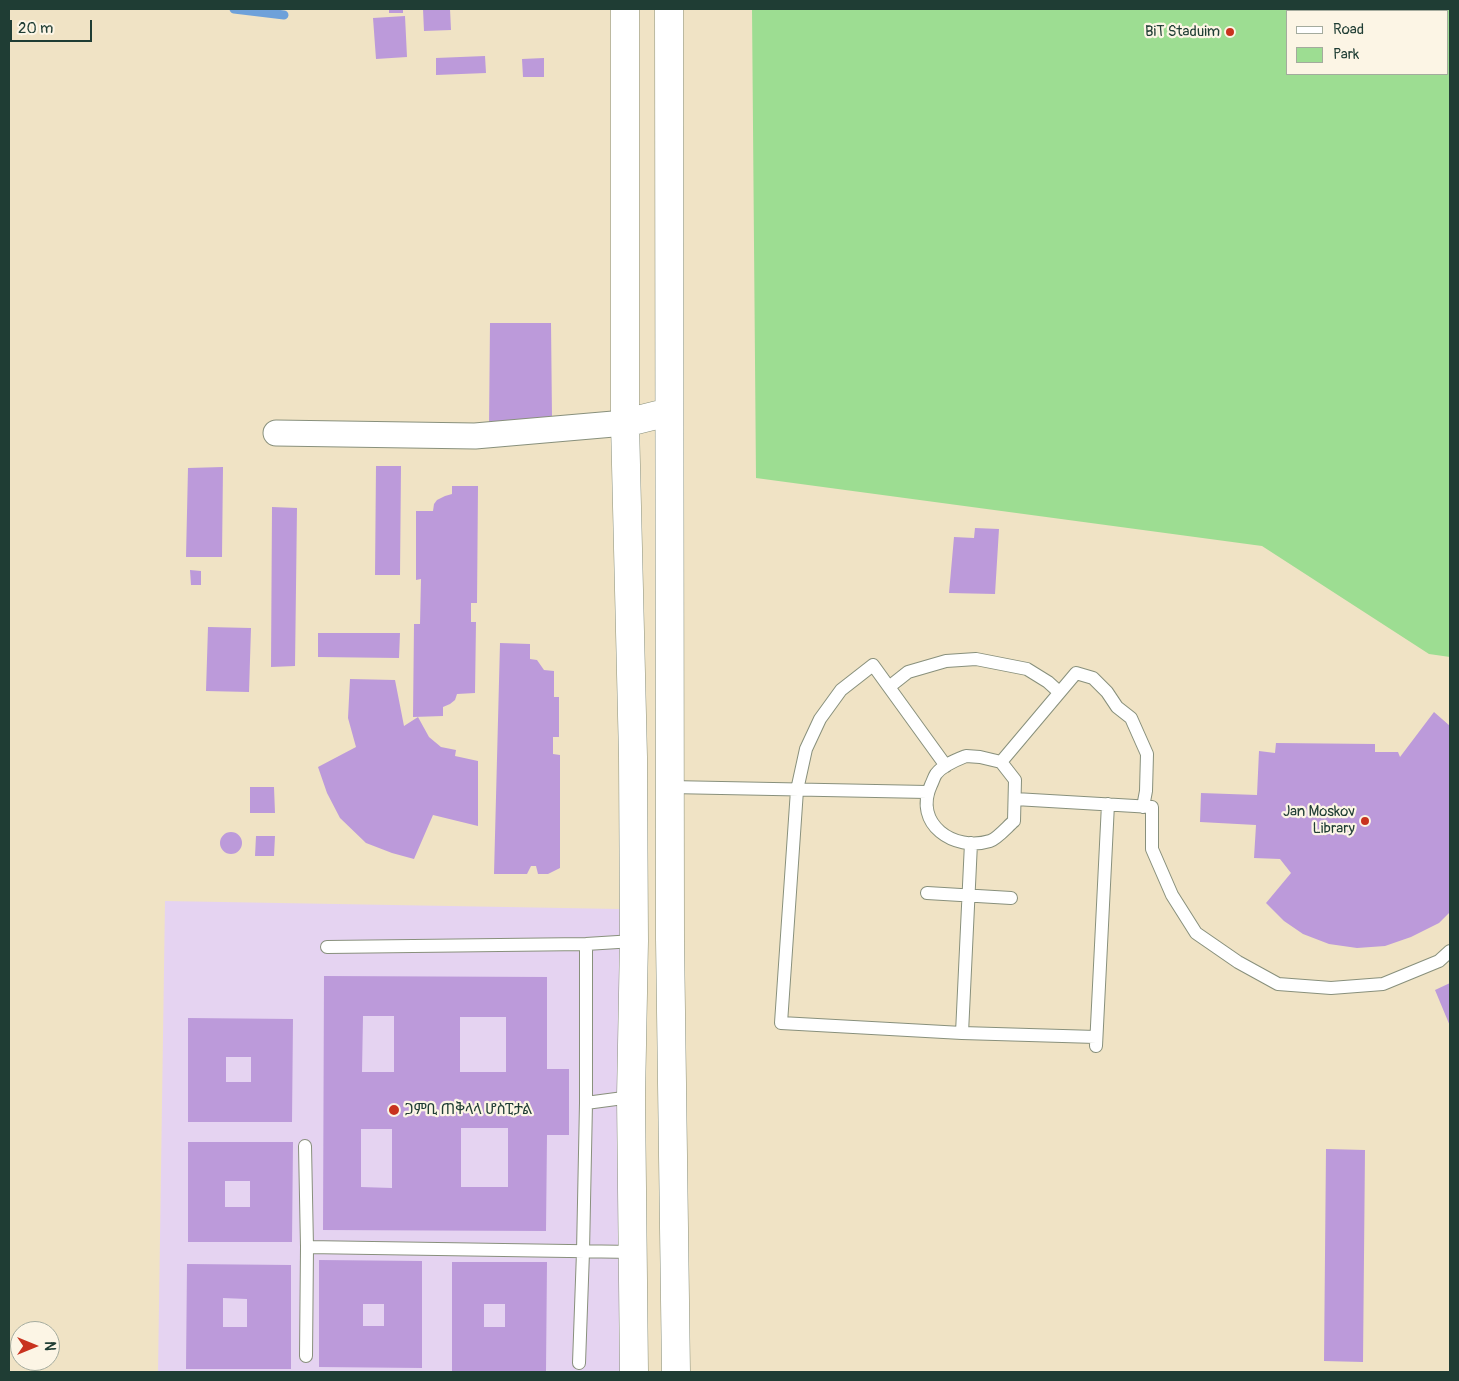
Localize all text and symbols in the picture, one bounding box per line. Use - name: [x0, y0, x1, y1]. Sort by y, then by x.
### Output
- scale bar: [12, 10, 95, 42]
- legend: [1286, 10, 1449, 75]
- text: 20 m: [18, 19, 53, 38]
- text: Road: [1333, 20, 1364, 39]
- place label: BiT Staduim: [1145, 23, 1220, 41]
- marker: BiT Staduim: [1224, 26, 1236, 38]
- text: Park: [1333, 45, 1359, 64]
- place label: Jan Moskov Library: [1283, 803, 1355, 838]
- marker: Jan Moskov Library: [1359, 815, 1371, 827]
- place label: ጋምቢ ጠቅላላ ሆስፒታል: [405, 1101, 532, 1119]
- marker: ጋምቢ ጠቅላላ ሆስፒታል: [387, 1103, 401, 1117]
- north arrow: [10, 1321, 60, 1371]
- text: N: [41, 1341, 58, 1351]

